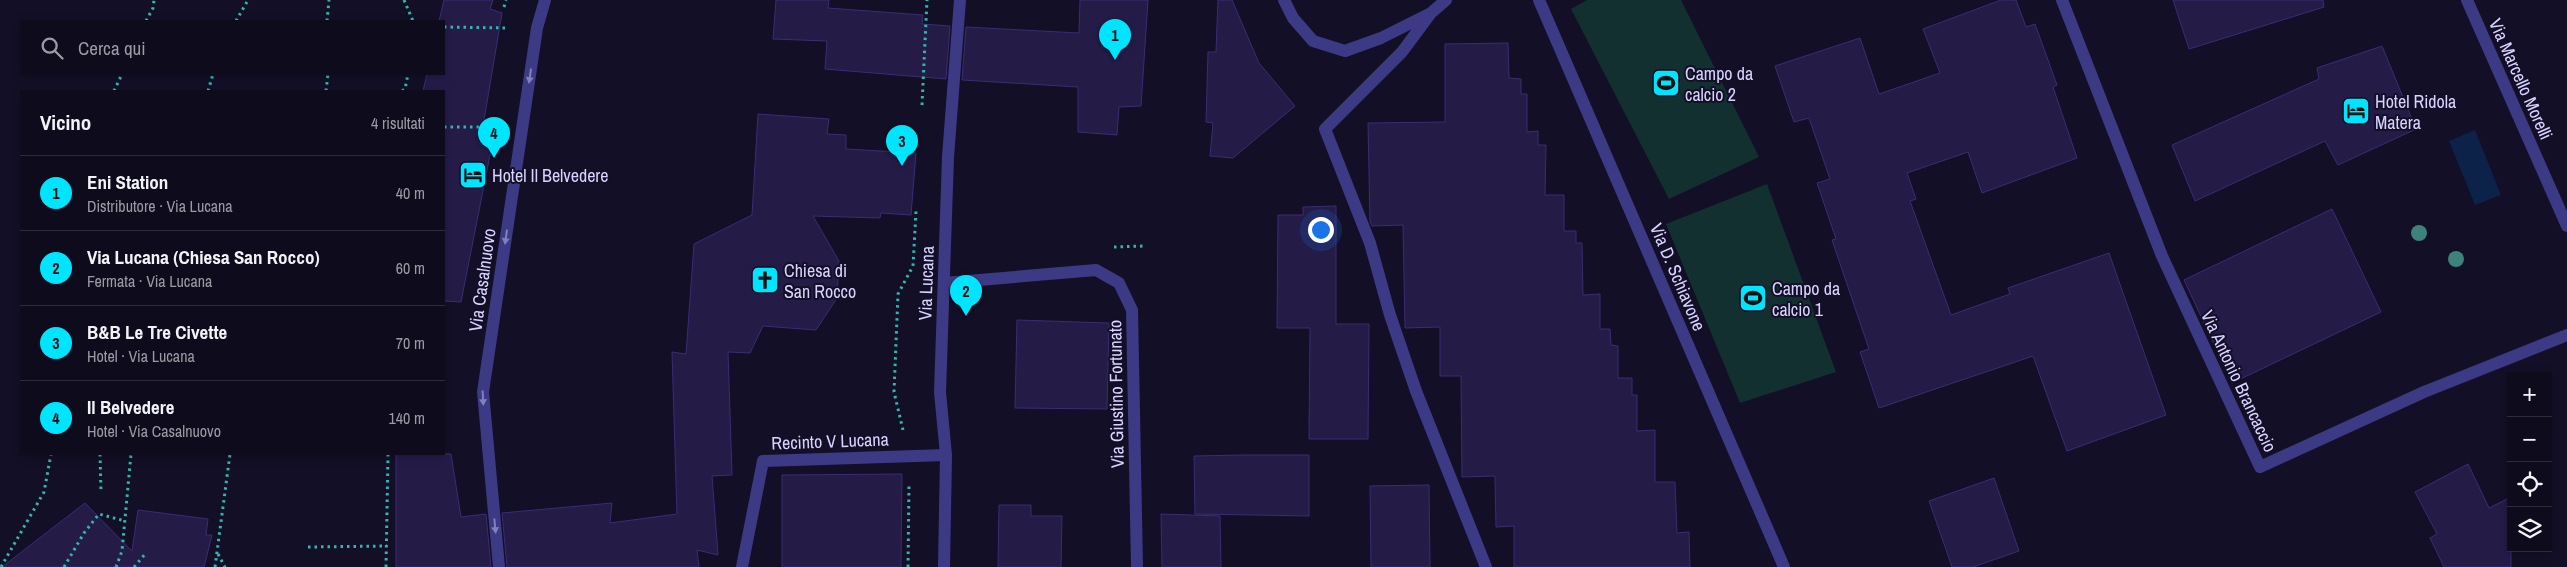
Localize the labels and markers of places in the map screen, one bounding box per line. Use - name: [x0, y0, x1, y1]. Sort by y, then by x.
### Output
- pin: 1: [1099, 19, 1131, 60]
- place label: Campo da calcio 2: [1685, 61, 1753, 107]
- sports icon: Campo da calcio 2: [1651, 68, 1681, 98]
- place label: Hotel Ridola Matera: [2375, 89, 2456, 135]
- hotel icon: Hotel Ridola Matera: [2341, 96, 2371, 126]
- pin: 4: [478, 117, 510, 158]
- pin: 3: [886, 125, 918, 166]
- hotel icon: Hotel Il Belvedere: [458, 160, 488, 190]
- place label: Hotel Il Belvedere: [492, 163, 609, 188]
- place label: Chiesa di San Rocco: [784, 258, 856, 304]
- church icon: Chiesa di San Rocco: [750, 265, 780, 295]
- pin: 2: [950, 275, 982, 316]
- place label: Campo da calcio 1: [1772, 276, 1840, 322]
- sports icon: Campo da calcio 1: [1738, 283, 1768, 313]

